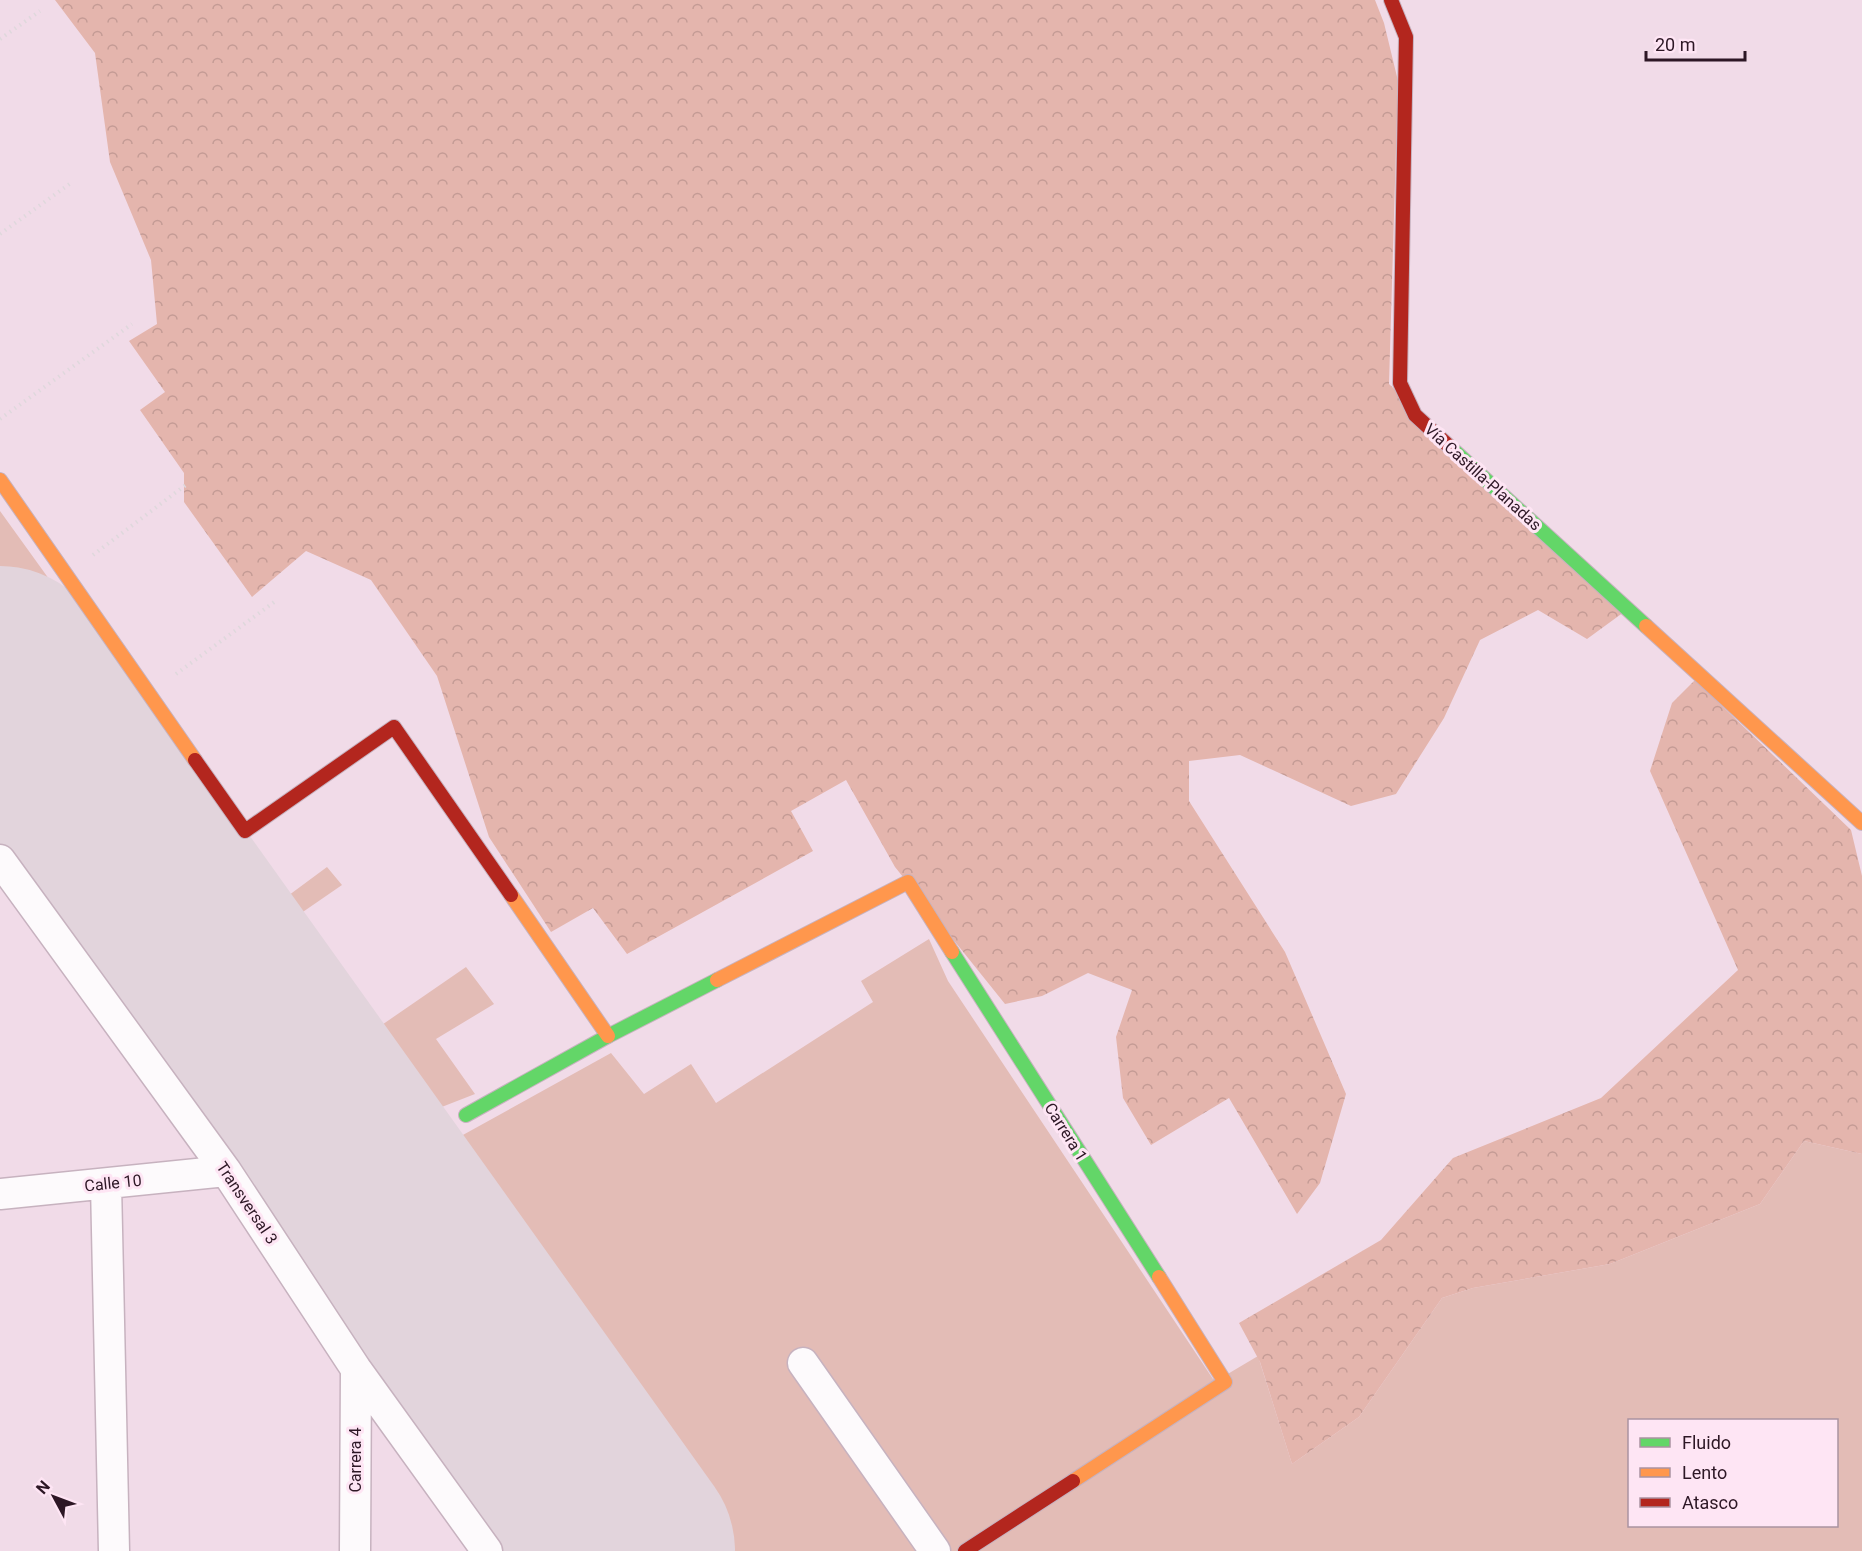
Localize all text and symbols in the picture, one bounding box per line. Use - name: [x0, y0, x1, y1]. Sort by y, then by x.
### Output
- scale bar: [1646, 24, 1745, 62]
- text: 20 m: [1655, 34, 1695, 55]
- street label: Vía Castilla-Planadas: [1421, 420, 1545, 534]
- street label: Carrera 1: [1041, 1099, 1091, 1165]
- street label: Transversal 3: [212, 1158, 282, 1248]
- street label: Calle 10: [83, 1171, 143, 1195]
- legend: [1628, 1419, 1838, 1527]
- street label: Carrera 4: [346, 1427, 365, 1493]
- text: Fluido: [1682, 1432, 1731, 1453]
- text: Lento: [1682, 1462, 1727, 1483]
- north arrow: [24, 1467, 84, 1527]
- text: N: [32, 1477, 54, 1498]
- text: Atasco: [1682, 1492, 1738, 1513]

